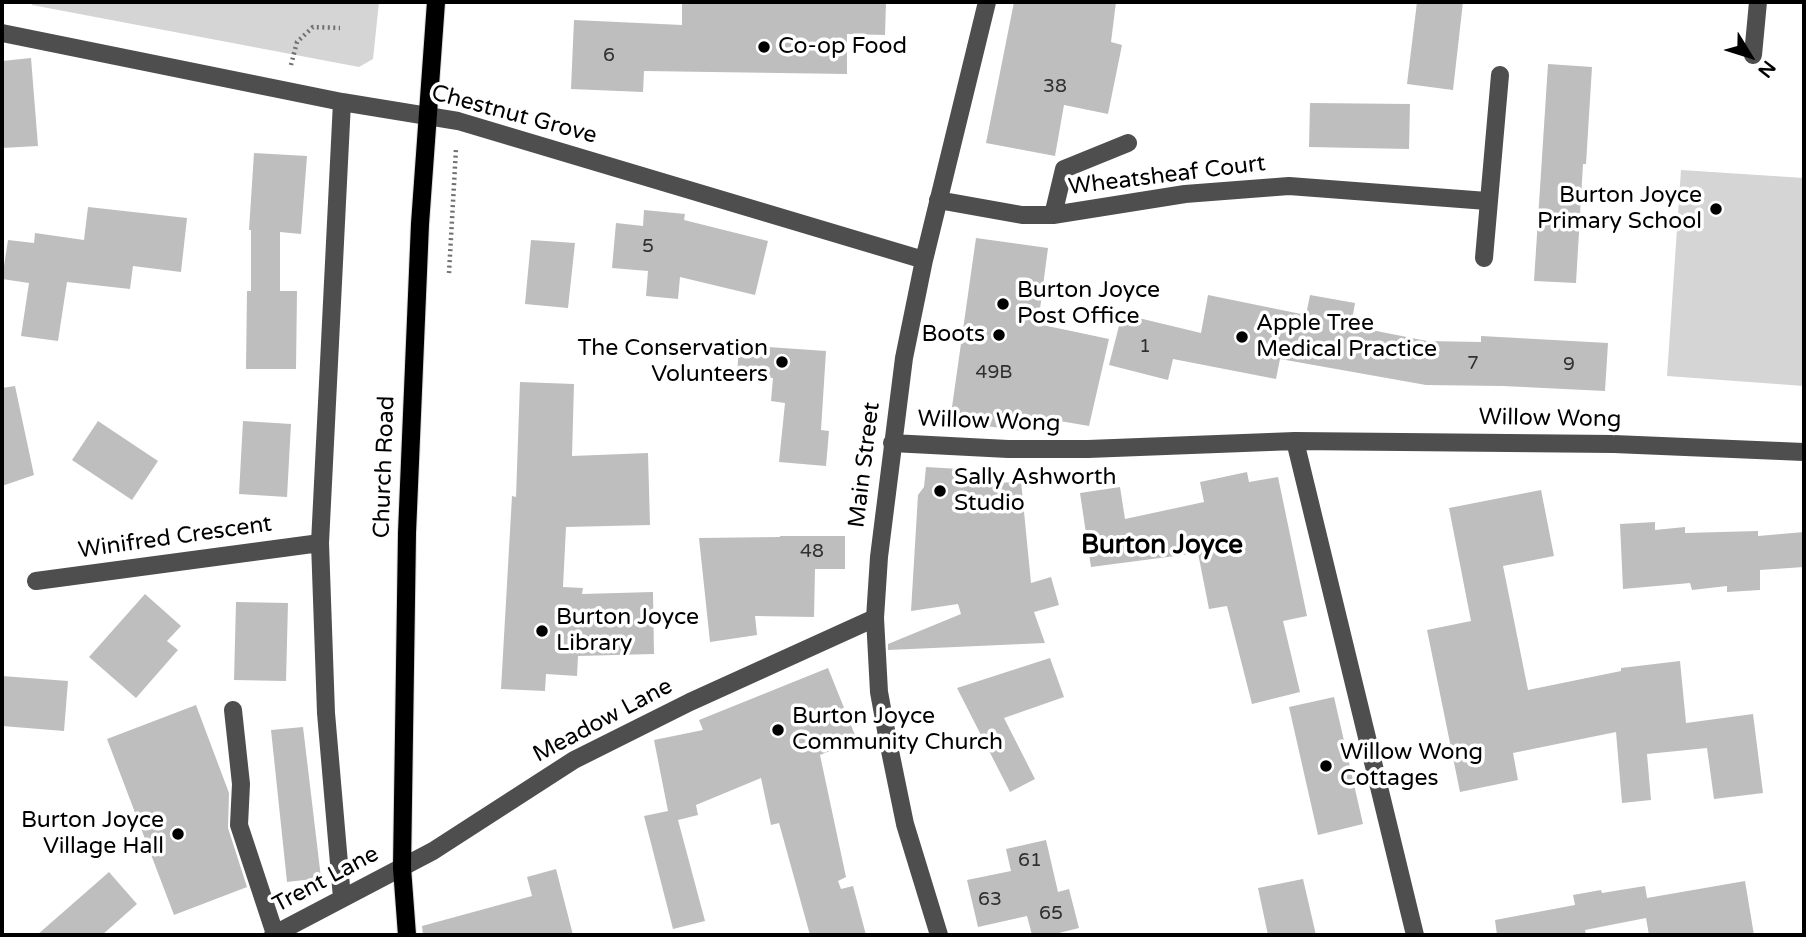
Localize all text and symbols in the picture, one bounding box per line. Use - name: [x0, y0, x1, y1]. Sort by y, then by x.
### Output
- north arrow: [1715, 21, 1785, 91]
- place label: Co-op Food: [778, 33, 907, 61]
- marker: Co-op Food: [756, 39, 772, 55]
- house number: 6: [603, 45, 615, 67]
- text: N: [1753, 56, 1780, 82]
- house number: 38: [1043, 76, 1067, 98]
- street label: Chestnut Grove: [428, 80, 600, 150]
- street label: Wheatsheaf Court: [1067, 150, 1267, 202]
- place label: Burton Joyce Primary School: [1537, 182, 1702, 236]
- marker: Burton Joyce Primary School: [1708, 201, 1724, 217]
- house number: 5: [642, 236, 654, 258]
- place label: Burton Joyce Post Office: [1017, 277, 1160, 331]
- marker: Burton Joyce Post Office: [995, 296, 1011, 312]
- place label: Apple Tree Medical Practice: [1256, 310, 1437, 364]
- place label: Boots: [921, 321, 985, 349]
- marker: Boots: [991, 327, 1007, 343]
- marker: Apple Tree Medical Practice: [1234, 329, 1250, 345]
- place label: The Conservation Volunteers: [577, 335, 768, 389]
- house number: 1: [1139, 336, 1151, 358]
- house number: 7: [1467, 353, 1479, 375]
- marker: The Conservation Volunteers: [774, 354, 790, 370]
- house number: 9: [1563, 354, 1575, 376]
- house number: 49B: [975, 362, 1013, 384]
- street label: Church Road: [369, 395, 401, 539]
- street label: Main Street: [844, 400, 886, 530]
- street label: Willow Wong: [1478, 404, 1622, 434]
- street label: Willow Wong: [917, 406, 1061, 438]
- place label: Sally Ashworth Studio: [954, 464, 1117, 518]
- marker: Sally Ashworth Studio: [932, 483, 948, 499]
- street label: Winifred Crescent: [76, 511, 274, 565]
- district label: Burton Joyce: [1081, 530, 1243, 562]
- house number: 48: [800, 541, 824, 563]
- place label: Burton Joyce Library: [556, 604, 699, 658]
- marker: Burton Joyce Library: [534, 623, 550, 639]
- street label: Meadow Lane: [529, 673, 677, 769]
- place label: Burton Joyce Community Church: [792, 703, 1003, 757]
- marker: Burton Joyce Community Church: [770, 722, 786, 738]
- place label: Willow Wong Cottages: [1340, 739, 1483, 793]
- marker: Willow Wong Cottages: [1318, 758, 1334, 774]
- place label: Burton Joyce Village Hall: [21, 807, 164, 861]
- marker: Burton Joyce Village Hall: [170, 826, 186, 842]
- street label: Trent Lane: [268, 841, 384, 919]
- house number: 61: [1018, 850, 1042, 872]
- house number: 63: [978, 889, 1002, 911]
- house number: 65: [1039, 903, 1063, 925]

